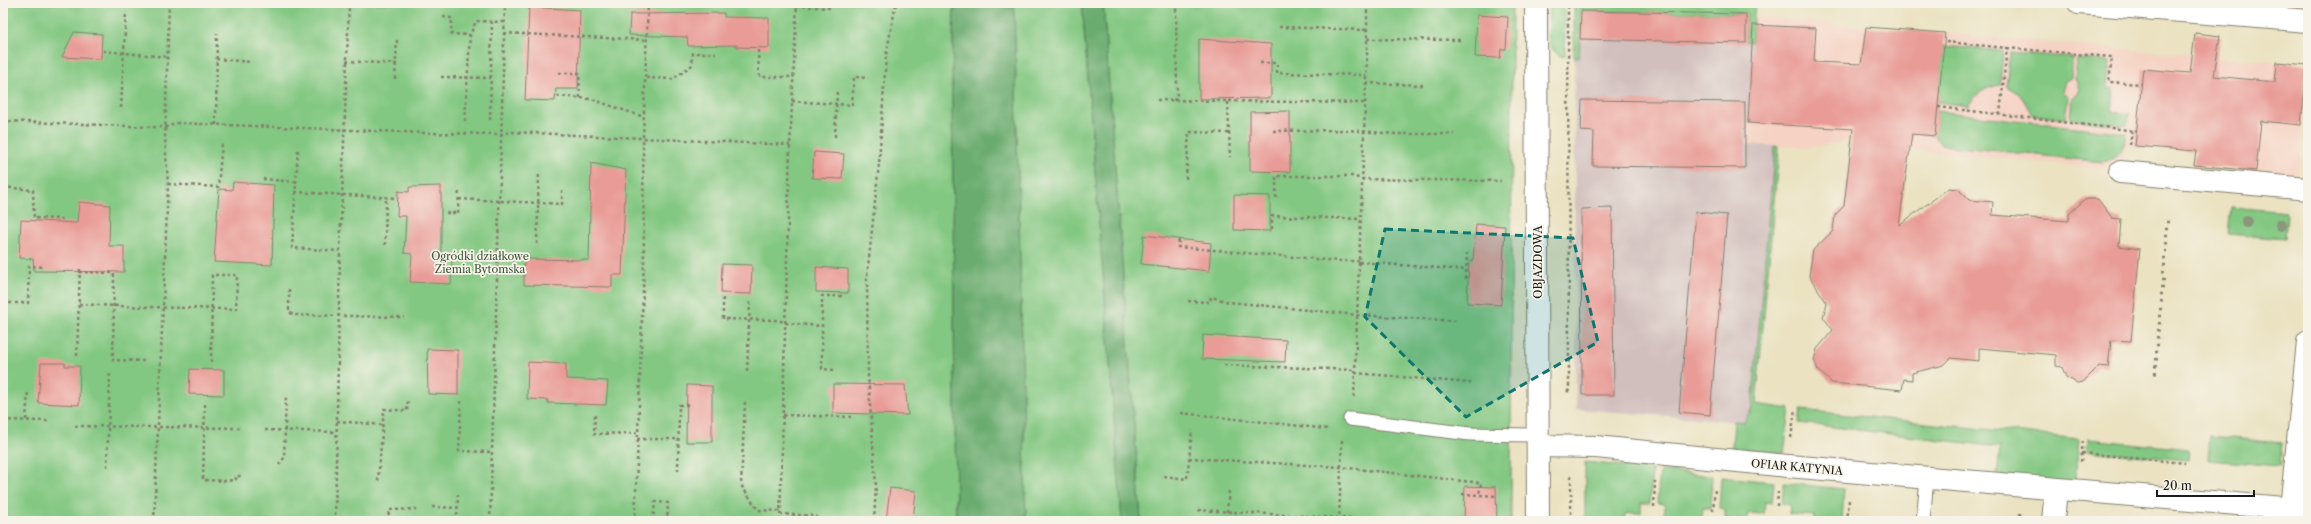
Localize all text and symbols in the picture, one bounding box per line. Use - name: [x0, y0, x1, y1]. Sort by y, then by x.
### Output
- street label: OBJAZDOWA: [1531, 225, 1545, 299]
- park label: Ogródki działkowe Ziemia Bytomska: [431, 249, 529, 276]
- street label: OFIAR KATYNIA: [1750, 456, 1844, 478]
- scale bar: [2157, 472, 2254, 498]
- text: 20 m: [2163, 478, 2192, 493]

